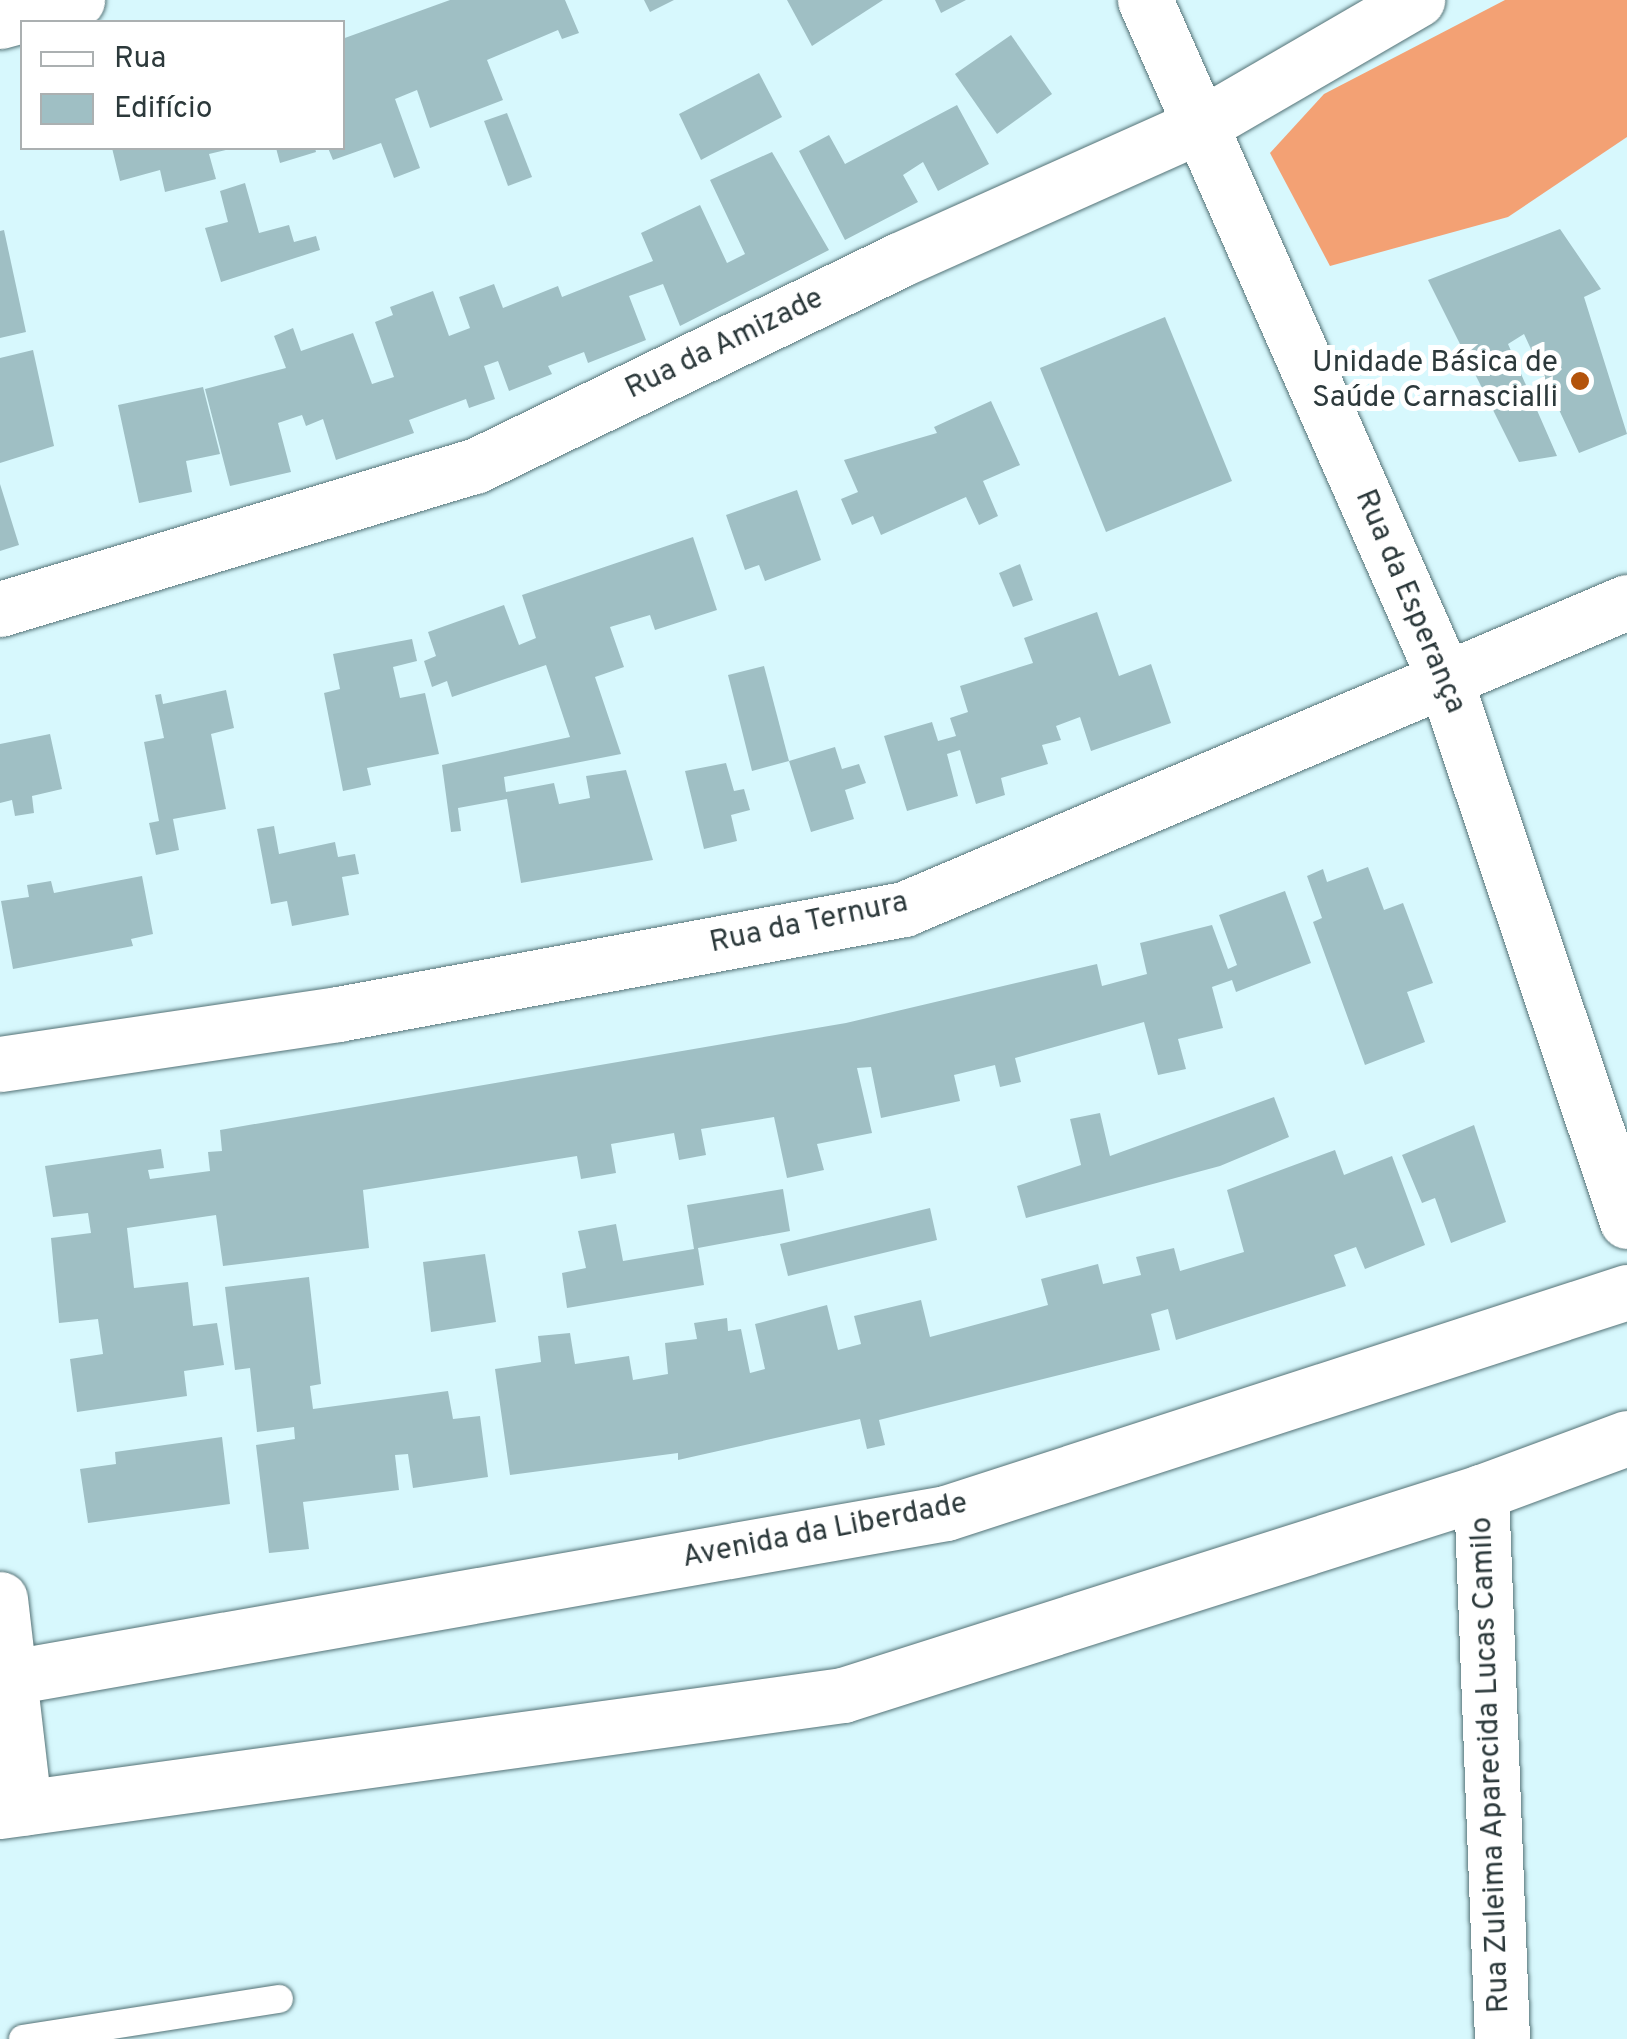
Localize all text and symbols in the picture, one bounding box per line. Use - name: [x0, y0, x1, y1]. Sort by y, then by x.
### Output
- legend: [20, 20, 345, 150]
- text: Rua: [114, 41, 166, 78]
- text: Edifício: [114, 91, 212, 128]
- street label: Rua da Amizade: [620, 281, 830, 409]
- place label: Unidade Básica de Saúde Carnascialli: [1312, 346, 1558, 416]
- marker: Unidade Básica de Saúde Carnascialli: [1567, 368, 1593, 394]
- street label: Rua da Esperança: [1346, 485, 1472, 719]
- street label: Rua da Ternura: [706, 885, 912, 963]
- street label: Avenida da Liberdade: [679, 1487, 971, 1577]
- street label: Rua Zuleima Aparecida Lucas Camilo: [1465, 1516, 1519, 2014]

